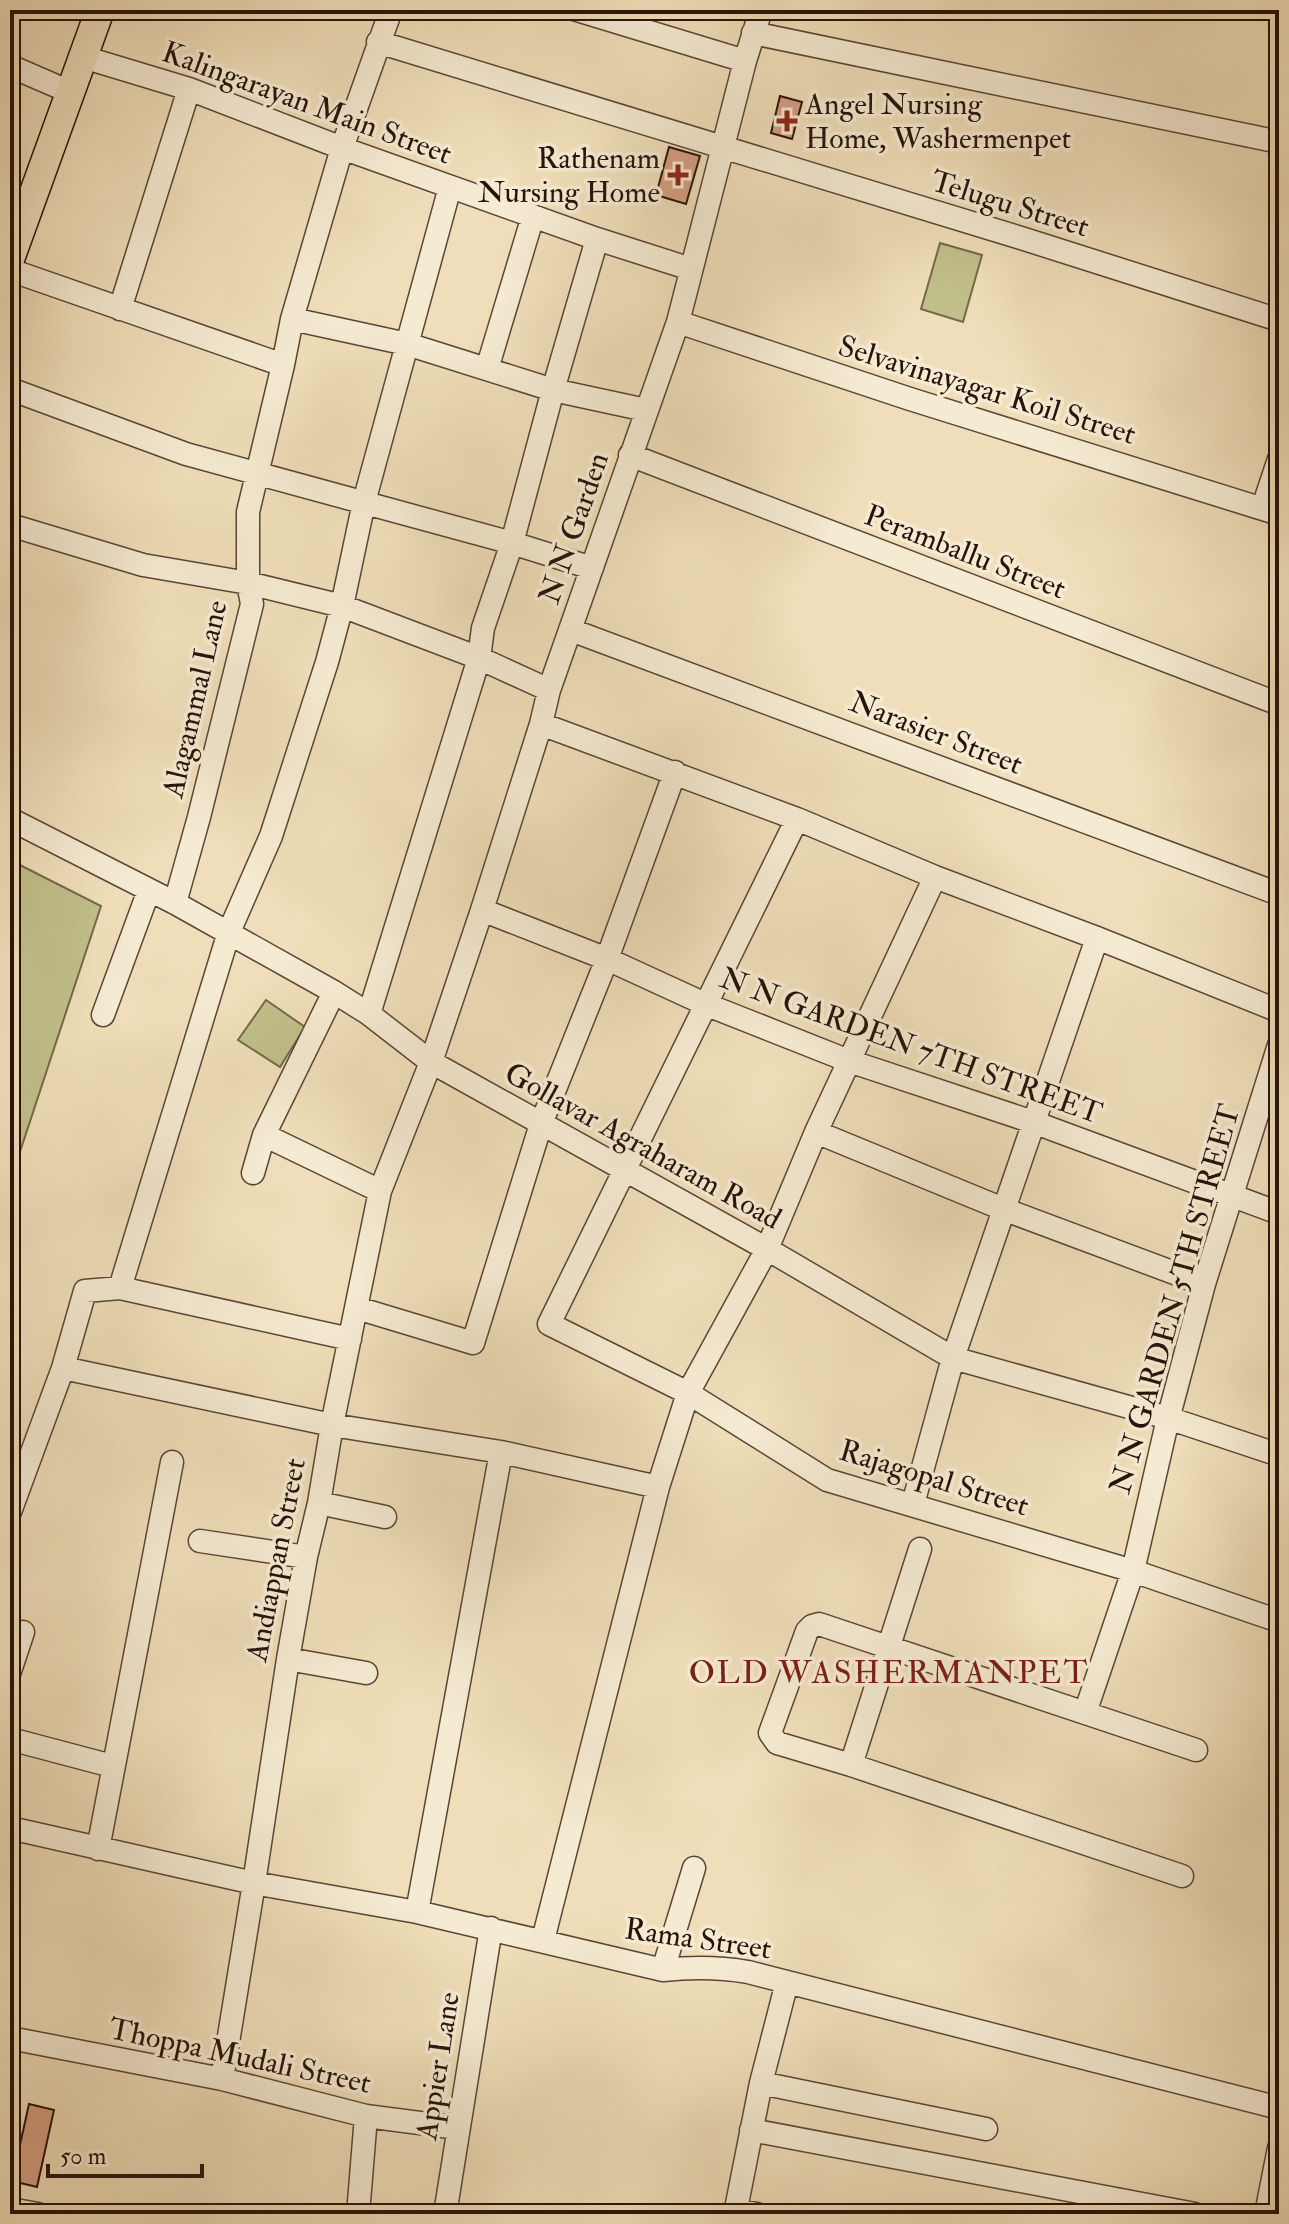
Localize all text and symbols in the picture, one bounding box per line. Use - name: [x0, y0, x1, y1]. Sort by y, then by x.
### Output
- street label: Kalingarayan Main Street: [157, 33, 457, 173]
- place label: Angel Nursing Home, Washermenpet: [804, 86, 1071, 157]
- marker: Angel Nursing Home, Washermenpet: [776, 110, 798, 132]
- place label: Rathenam Nursing Home: [478, 140, 660, 211]
- street label: Telugu Street: [927, 162, 1094, 246]
- marker: Rathenam Nursing Home: [667, 164, 689, 186]
- street label: Selvavinayagar Koil Street: [834, 327, 1140, 453]
- street label: N N Garden: [531, 447, 617, 609]
- street label: Peramballu Street: [859, 497, 1071, 607]
- street label: Alagammal Lane: [154, 597, 236, 802]
- street label: Narasier Street: [844, 683, 1028, 783]
- street label: N N GARDEN 7TH STREET: [715, 960, 1107, 1132]
- street label: Gollavar Agraharam Road: [498, 1055, 788, 1238]
- street label: N N GARDEN 5TH STREET: [1102, 1100, 1248, 1498]
- street label: Rajagopal Street: [835, 1432, 1033, 1524]
- street label: Andiappan Street: [238, 1455, 314, 1666]
- district label: OLD WASHERMANPET: [689, 1653, 1089, 1693]
- street label: Rama Street: [622, 1910, 774, 1968]
- street label: Appier Lane: [408, 1989, 468, 2144]
- street label: Thoppa Mudali Street: [106, 2010, 375, 2102]
- scale bar: [48, 2128, 202, 2178]
- text: 50 m: [60, 2141, 107, 2172]

